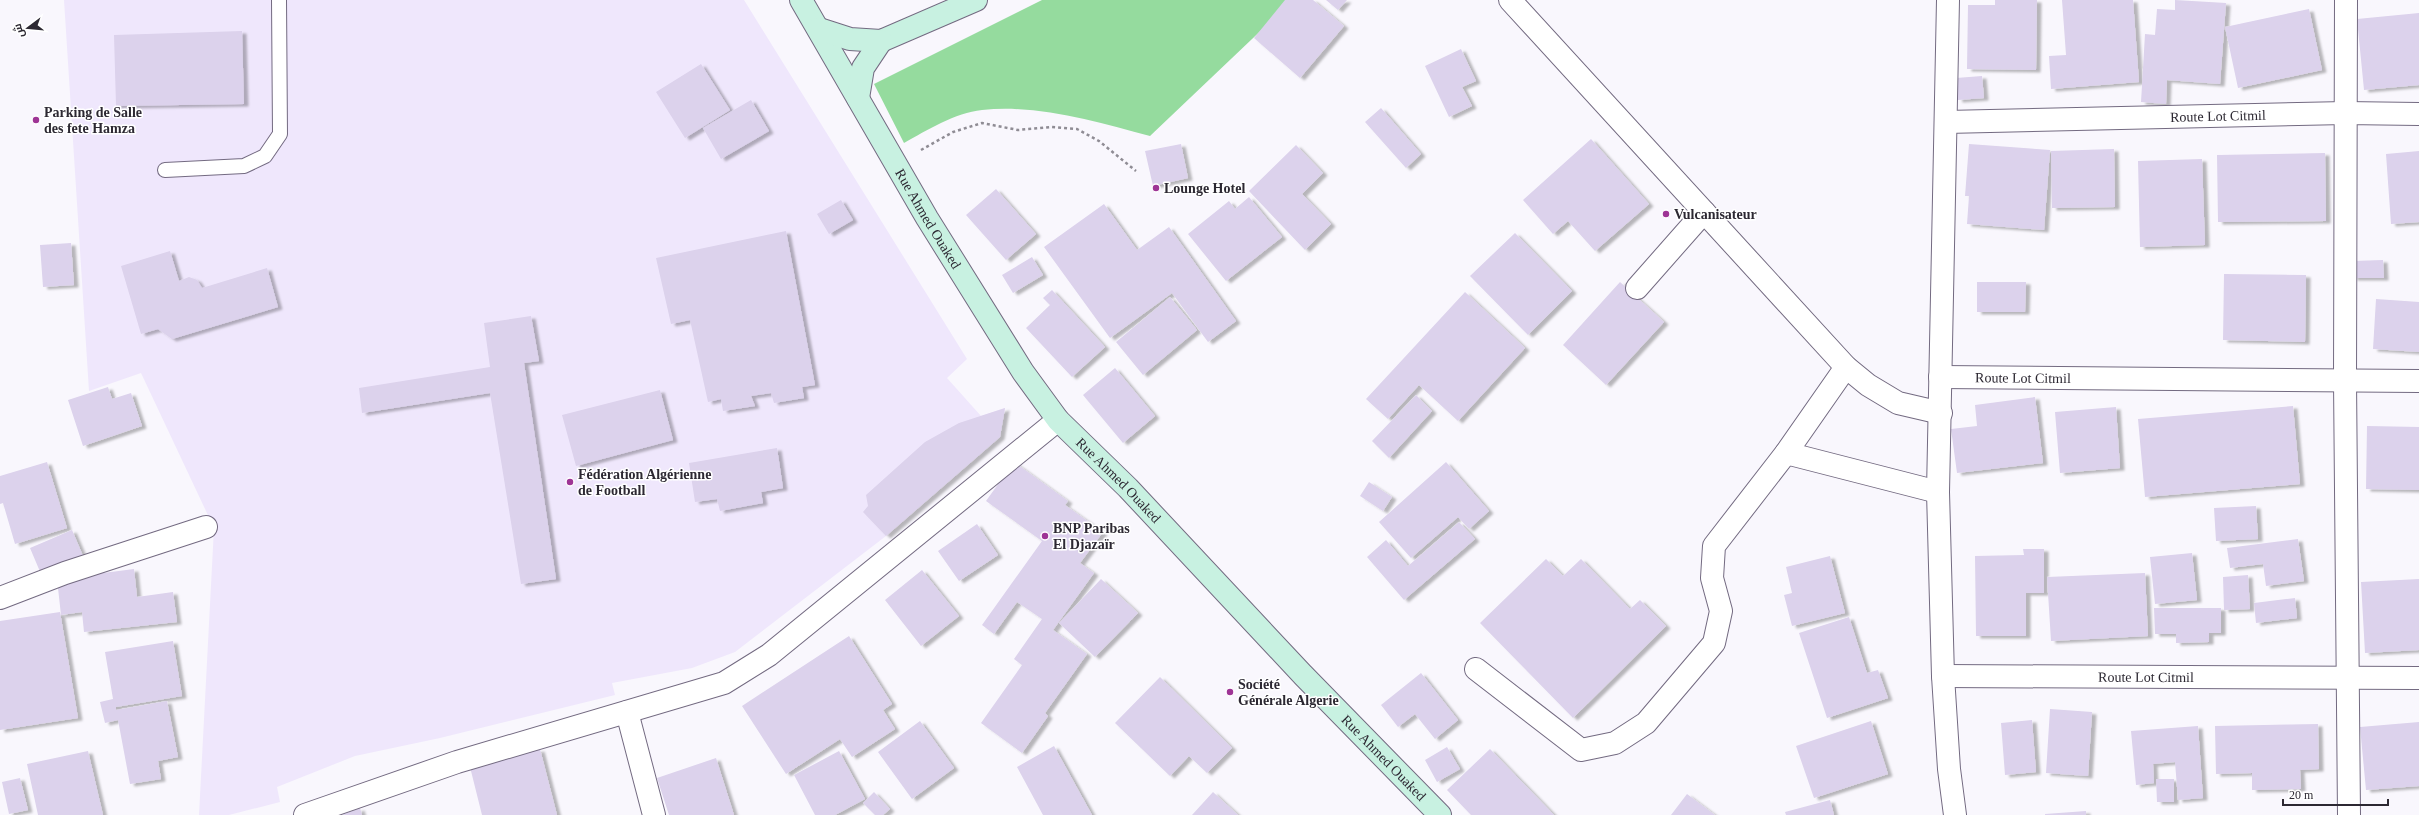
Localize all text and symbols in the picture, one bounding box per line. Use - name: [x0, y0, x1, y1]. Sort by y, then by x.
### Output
- north arrow: [8, 8, 48, 48]
- text: ش: [11, 22, 27, 39]
- place label: Parking de Salle des fete Hamza: [44, 105, 142, 136]
- street label: Route Lot Citmil: [2170, 107, 2266, 124]
- marker: Parking de Salle des fete Hamza: [31, 115, 41, 125]
- street label: Rue Ahmed Ouaked: [893, 166, 964, 271]
- place label: Lounge Hotel: [1164, 181, 1245, 196]
- marker: Lounge Hotel: [1151, 183, 1161, 193]
- place label: Vulcanisateur: [1674, 207, 1757, 222]
- marker: Vulcanisateur: [1661, 209, 1671, 219]
- street label: Route Lot Citmil: [1975, 370, 2071, 386]
- street label: Rue Ahmed Ouaked: [1073, 435, 1164, 526]
- place label: Fédération Algérienne de Football: [578, 467, 711, 498]
- marker: Fédération Algérienne de Football: [565, 477, 575, 487]
- place label: BNP Paribas El Djazaïr: [1053, 521, 1130, 552]
- marker: BNP Paribas El Djazaïr: [1040, 531, 1050, 541]
- street label: Route Lot Citmil: [2098, 669, 2194, 685]
- place label: Société Générale Algerie: [1238, 677, 1339, 708]
- marker: Société Générale Algerie: [1225, 687, 1235, 697]
- street label: Rue Ahmed Ouaked: [1339, 712, 1429, 803]
- scale bar: [2283, 781, 2388, 807]
- text: 20 m: [2289, 788, 2314, 802]

